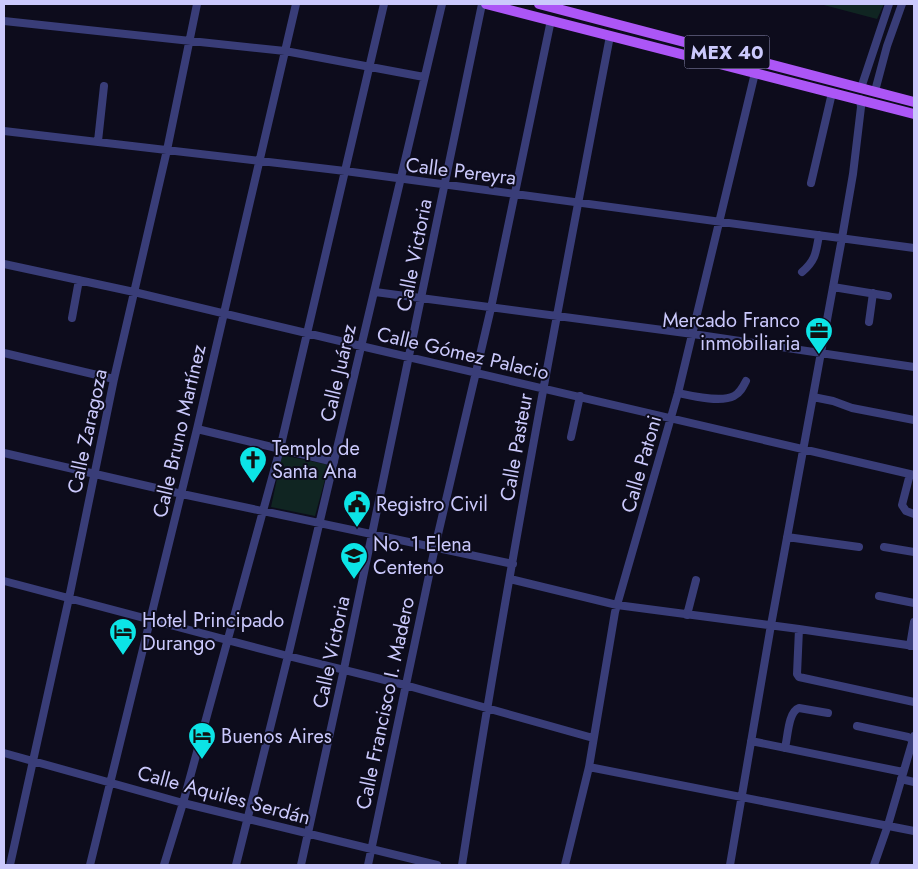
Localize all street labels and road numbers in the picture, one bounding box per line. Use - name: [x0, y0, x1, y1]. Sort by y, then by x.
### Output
- road number: MEX 40: [684, 36, 770, 68]
- street label: Calle Pereyra: [404, 150, 518, 193]
- street label: Calle Victoria: [389, 196, 440, 314]
- street label: Calle Gómez Palacio: [374, 320, 552, 387]
- street label: Calle Juárez: [313, 321, 364, 425]
- street label: Calle Bruno Martínez: [145, 342, 214, 521]
- street label: Calle Zaragoza: [60, 366, 115, 496]
- street label: Calle Pasteur: [493, 391, 540, 503]
- street label: Calle Patoni: [614, 412, 669, 516]
- street label: Calle Victoria: [305, 593, 358, 711]
- street label: Calle Francisco I. Madero: [349, 594, 422, 812]
- street label: Calle Aquiles Serdán: [134, 758, 314, 832]

